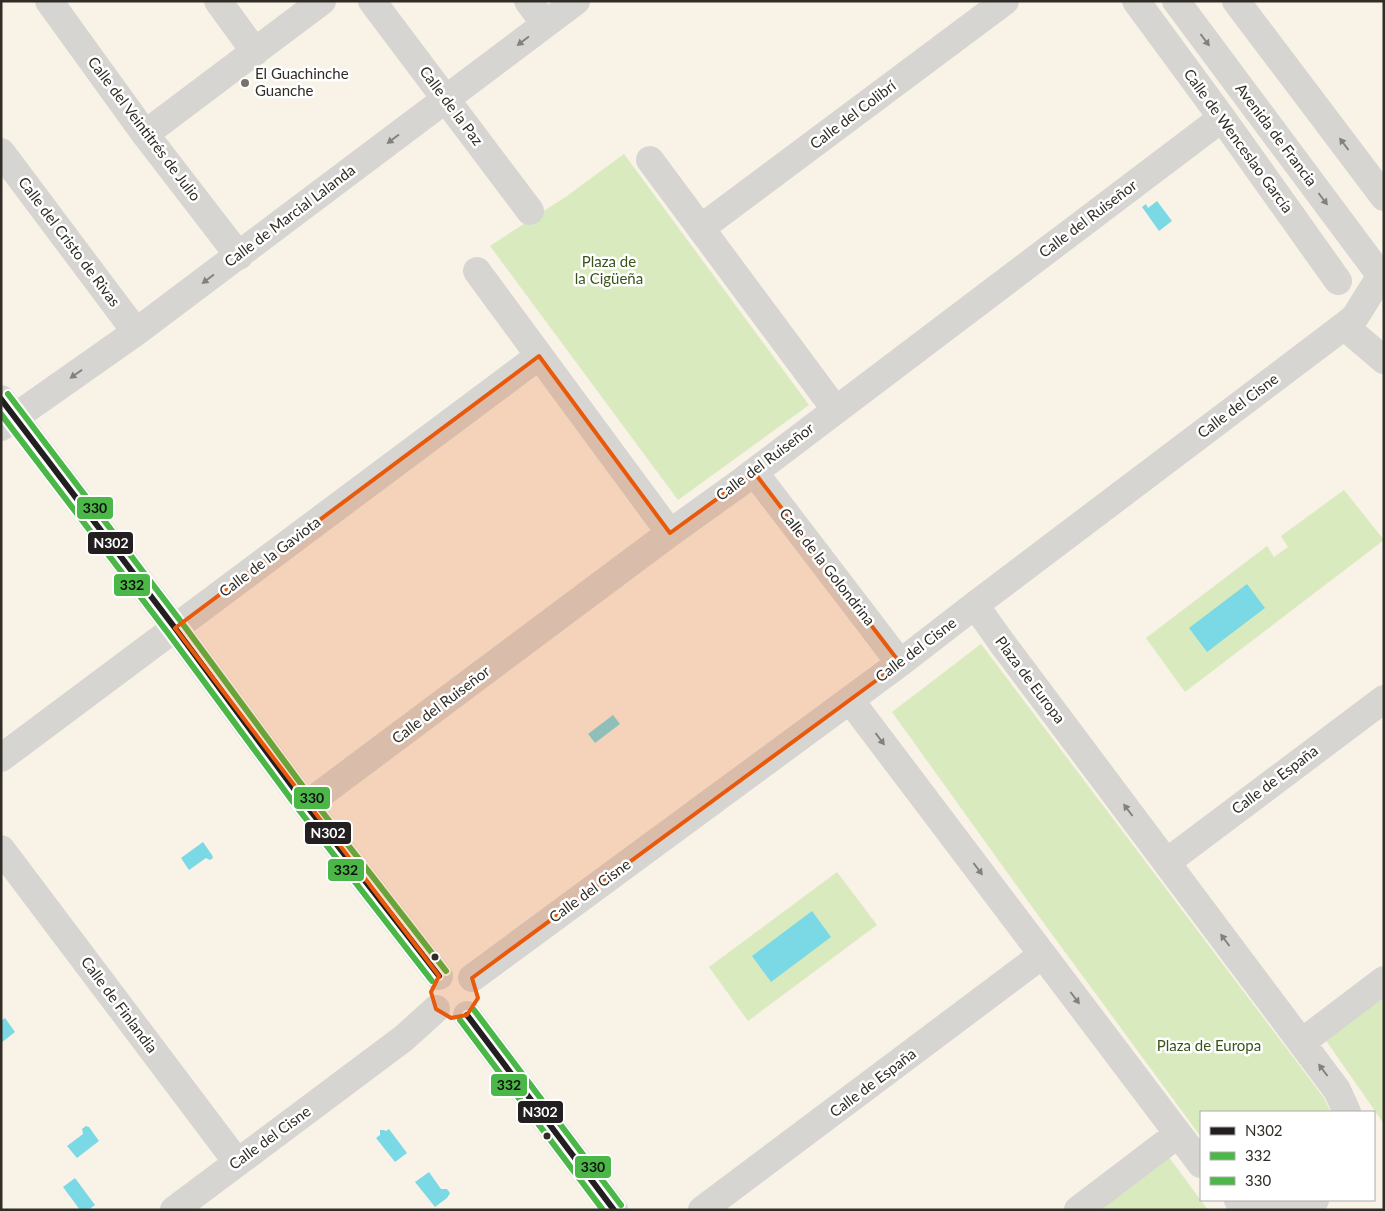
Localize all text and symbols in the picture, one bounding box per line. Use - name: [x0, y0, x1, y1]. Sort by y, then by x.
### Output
- one-way arrow: [1200, 33, 1211, 46]
- one-way arrow: [517, 35, 530, 46]
- street label: Calle del Veintitrés de Julio: [85, 53, 205, 204]
- street label: Calle de la Paz: [416, 62, 487, 149]
- place label: El Guachinche Guanche: [255, 64, 349, 99]
- street label: Calle de Wenceslao García: [1180, 65, 1297, 216]
- street label: Calle del Colibrí: [806, 75, 900, 152]
- marker: El Guachinche Guanche: [239, 77, 251, 89]
- street label: Avenida de Francia: [1232, 79, 1321, 189]
- one-way arrow: [387, 133, 400, 144]
- one-way arrow: [1339, 137, 1349, 151]
- street label: Calle de Marcial Lalanda: [221, 160, 358, 270]
- street label: Calle del Cristo de Rivas: [15, 173, 124, 310]
- street label: Calle del Ruiseñor: [1035, 175, 1140, 261]
- one-way arrow: [1318, 192, 1329, 205]
- park label: Plaza de la Cigüeña: [575, 252, 643, 287]
- one-way arrow: [201, 274, 215, 284]
- one-way arrow: [70, 369, 83, 379]
- street label: Calle del Cisne: [1193, 369, 1281, 441]
- street label: Calle del Ruiseñor: [712, 418, 817, 504]
- line badge: 330: [76, 496, 114, 520]
- text: 330: [83, 499, 107, 516]
- street label: Calle de la Golondrina: [776, 504, 879, 629]
- street label: Calle de la Gaviota: [215, 512, 324, 600]
- line badge: N302: [87, 531, 134, 555]
- text: N302: [93, 534, 129, 551]
- line badge: 332: [113, 573, 151, 597]
- text: 332: [120, 576, 144, 593]
- street label: Calle del Cisne: [871, 613, 959, 685]
- street label: Plaza de Europa: [992, 632, 1069, 727]
- street label: Calle del Ruiseñor: [388, 661, 493, 747]
- one-way arrow: [875, 732, 886, 745]
- street label: Calle de España: [1228, 741, 1321, 817]
- line badge: 330: [293, 786, 331, 810]
- text: 330: [300, 789, 324, 806]
- one-way arrow: [1123, 803, 1133, 817]
- line badge: N302: [304, 821, 352, 845]
- text: N302: [310, 824, 346, 841]
- street label: Calle del Cisne: [545, 855, 634, 926]
- line badge: 332: [327, 858, 365, 882]
- text: 332: [334, 861, 358, 878]
- one-way arrow: [973, 862, 983, 876]
- one-way arrow: [1220, 934, 1231, 947]
- unlabelled marker: [430, 952, 440, 962]
- street label: Calle de Finlandia: [78, 953, 162, 1056]
- one-way arrow: [1070, 991, 1081, 1004]
- park label: Plaza de Europa: [1157, 1036, 1261, 1054]
- street label: Calle de España: [826, 1044, 919, 1120]
- one-way arrow: [1317, 1064, 1328, 1077]
- line badge: 332: [490, 1073, 528, 1097]
- text: 332: [497, 1076, 521, 1093]
- line badge: N302: [517, 1100, 564, 1124]
- street label: Calle del Cisne: [225, 1102, 314, 1173]
- text: N302: [522, 1103, 558, 1120]
- legend: [1200, 1111, 1375, 1201]
- text: N302: [1245, 1121, 1283, 1139]
- unlabelled marker: [542, 1131, 552, 1141]
- text: 332: [1245, 1146, 1271, 1164]
- line badge: 330: [574, 1155, 612, 1179]
- text: 330: [581, 1158, 605, 1175]
- text: 330: [1245, 1171, 1271, 1189]

